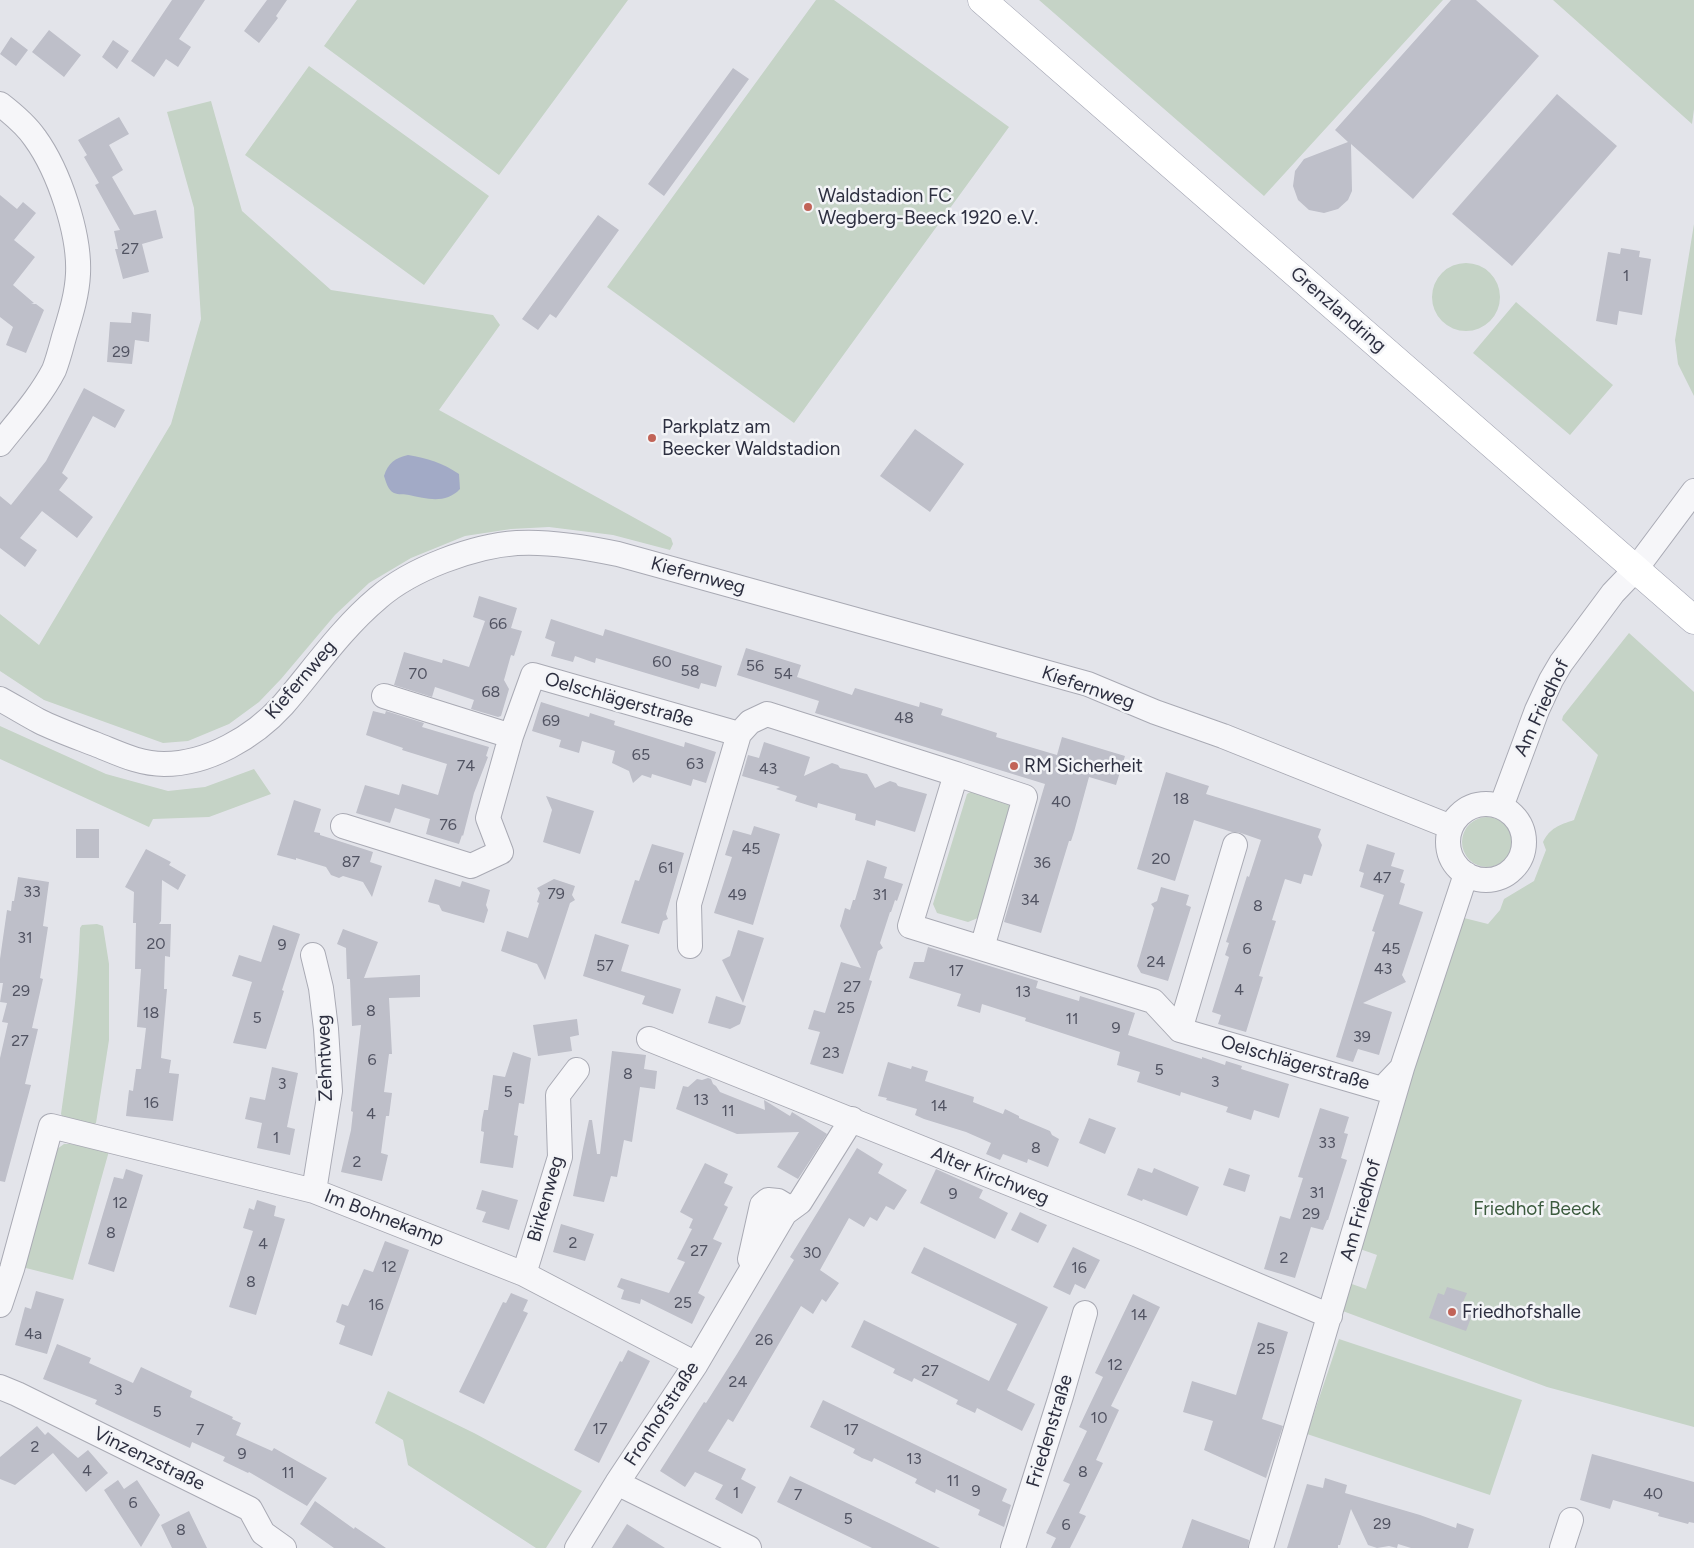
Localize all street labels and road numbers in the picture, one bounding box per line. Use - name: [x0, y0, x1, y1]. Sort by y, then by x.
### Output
- street label: Grenzlandring: [1285, 262, 1391, 358]
- street label: Kiefernweg: [648, 552, 748, 600]
- street label: Kiefernweg: [261, 636, 341, 724]
- street label: Am Friedhof: [1510, 656, 1574, 760]
- street label: Kiefernweg: [1039, 661, 1137, 715]
- street label: Oelschlägerstraße: [542, 668, 696, 732]
- street label: Zehntweg: [312, 1014, 338, 1102]
- street label: Oelschlägerstraße: [1218, 1031, 1372, 1095]
- street label: Alter Kirchweg: [928, 1142, 1052, 1210]
- street label: Birkenweg: [523, 1153, 569, 1245]
- street label: Am Friedhof: [1336, 1156, 1386, 1264]
- street label: Im Bohnekamp: [321, 1185, 447, 1251]
- street label: Fronhofstraße: [620, 1357, 704, 1471]
- street label: Friedenstraße: [1022, 1372, 1078, 1490]
- street label: Vinzenzstraße: [90, 1422, 208, 1496]

